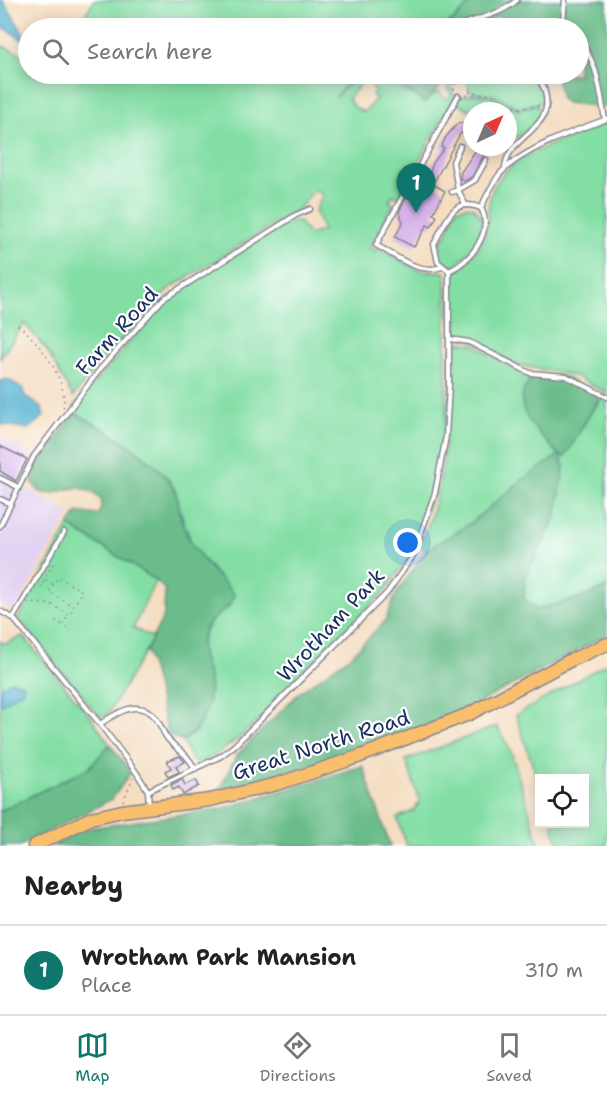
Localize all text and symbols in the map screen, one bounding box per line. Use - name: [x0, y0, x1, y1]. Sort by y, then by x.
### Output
- search box: [18, 18, 589, 84]
- icon: search: [39, 35, 72, 68]
- text: Search here: [87, 37, 213, 66]
- north arrow: [463, 102, 517, 156]
- pin: 1: [396, 164, 436, 213]
- street label: Farm Road: [70, 281, 164, 381]
- your location: [393, 528, 422, 557]
- street label: Wrotham Park: [271, 562, 391, 688]
- street label: Great North Road: [229, 703, 413, 787]
- map controls: [535, 774, 589, 828]
- button: locate: [535, 774, 589, 828]
- text: Nearby: [24, 868, 123, 903]
- text: Wrotham Park Mansion: [81, 943, 356, 972]
- text: 1: [39, 957, 48, 983]
- text: 310 m: [524, 957, 583, 983]
- text: Place: [81, 972, 132, 998]
- tab: Map: [75, 1029, 109, 1086]
- tab: Directions: [260, 1029, 336, 1086]
- tab: Saved: [486, 1029, 532, 1086]

